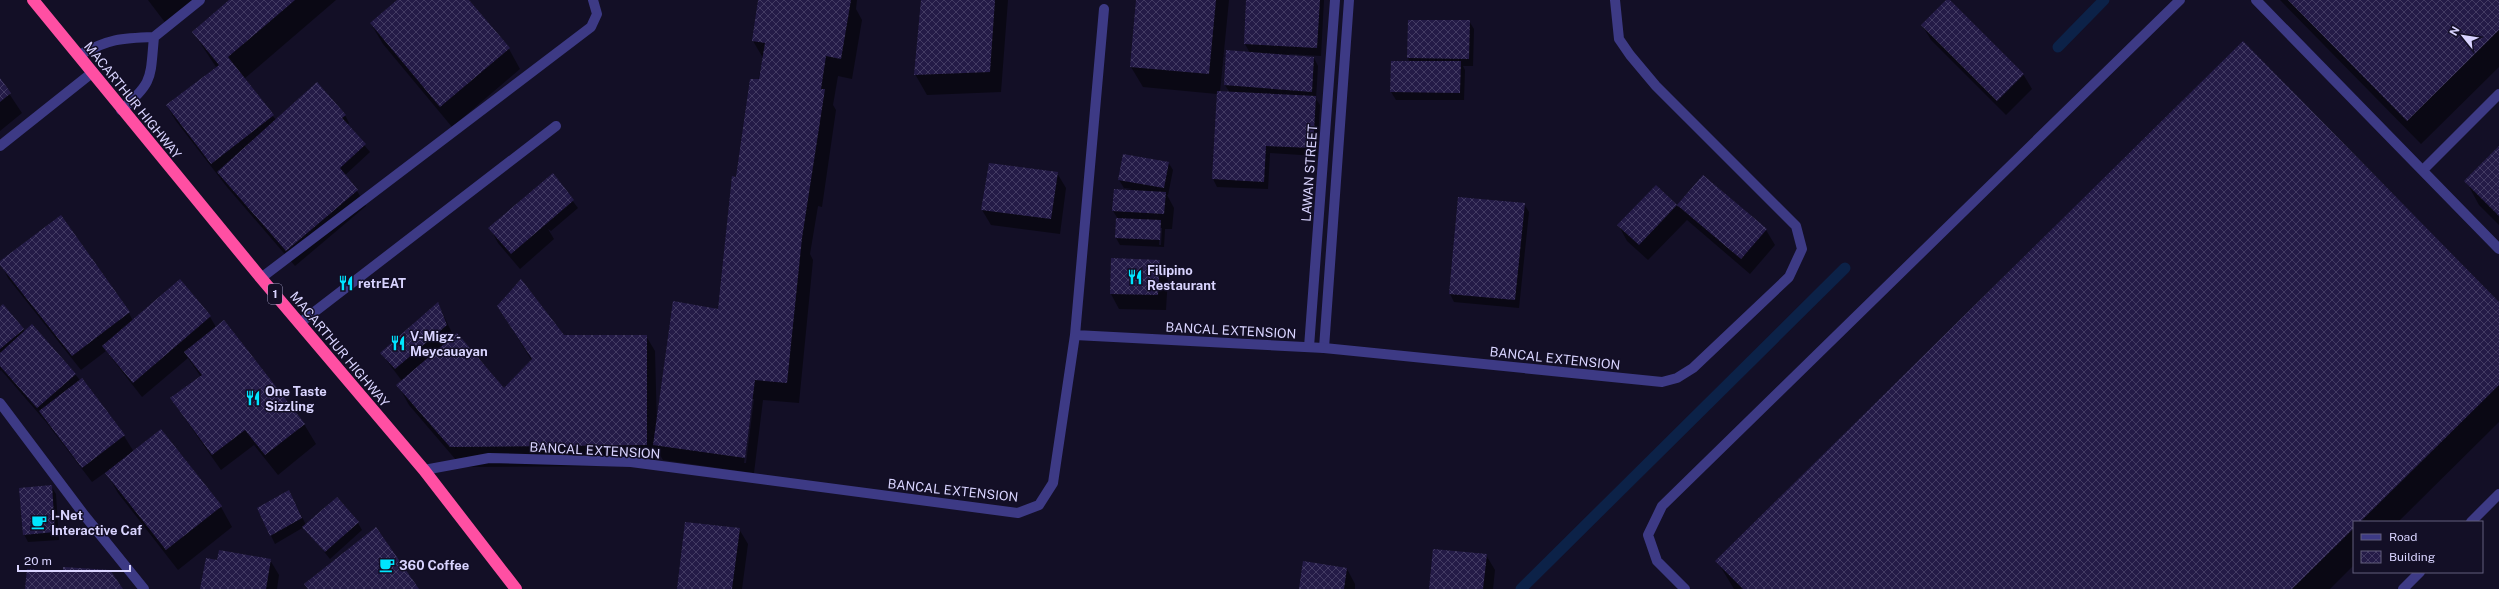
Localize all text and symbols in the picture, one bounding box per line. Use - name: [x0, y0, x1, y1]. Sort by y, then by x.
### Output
- north arrow: [2443, 16, 2483, 56]
- text: N: [2447, 24, 2462, 38]
- street label: MACARTHUR HIGHWAY: [81, 39, 184, 162]
- street label: LAWAN STREET: [1299, 123, 1320, 222]
- place label: Filipino Restaurant: [1147, 263, 1216, 293]
- restaurant icon: Filipino Restaurant: [1126, 268, 1144, 286]
- restaurant icon: retrEAT: [337, 274, 355, 292]
- place label: retrEAT: [358, 276, 406, 291]
- road number: 1: [268, 284, 282, 304]
- street label: MACARTHUR HIGHWAY: [287, 289, 392, 410]
- street label: BANCAL EXTENSION: [1165, 320, 1297, 341]
- place label: V-Migz - Meycauayan: [410, 329, 488, 359]
- restaurant icon: V-Migz - Meycauayan: [389, 334, 407, 352]
- street label: BANCAL EXTENSION: [1489, 344, 1621, 373]
- place label: One Taste Sizzling: [265, 384, 327, 414]
- restaurant icon: One Taste Sizzling: [244, 389, 262, 407]
- street label: BANCAL EXTENSION: [529, 440, 661, 461]
- street label: BANCAL EXTENSION: [887, 476, 1019, 505]
- place label: I-Net Interactive Caf: [51, 508, 142, 538]
- cafe icon: I-Net Interactive Caf: [30, 513, 48, 531]
- legend: [2353, 521, 2483, 573]
- text: Road: [2389, 530, 2417, 544]
- scale bar: [18, 547, 130, 573]
- text: Building: [2389, 550, 2435, 564]
- text: 20 m: [24, 554, 52, 568]
- cafe icon: 360 Coffee: [378, 556, 396, 574]
- place label: 360 Coffee: [399, 558, 469, 573]

